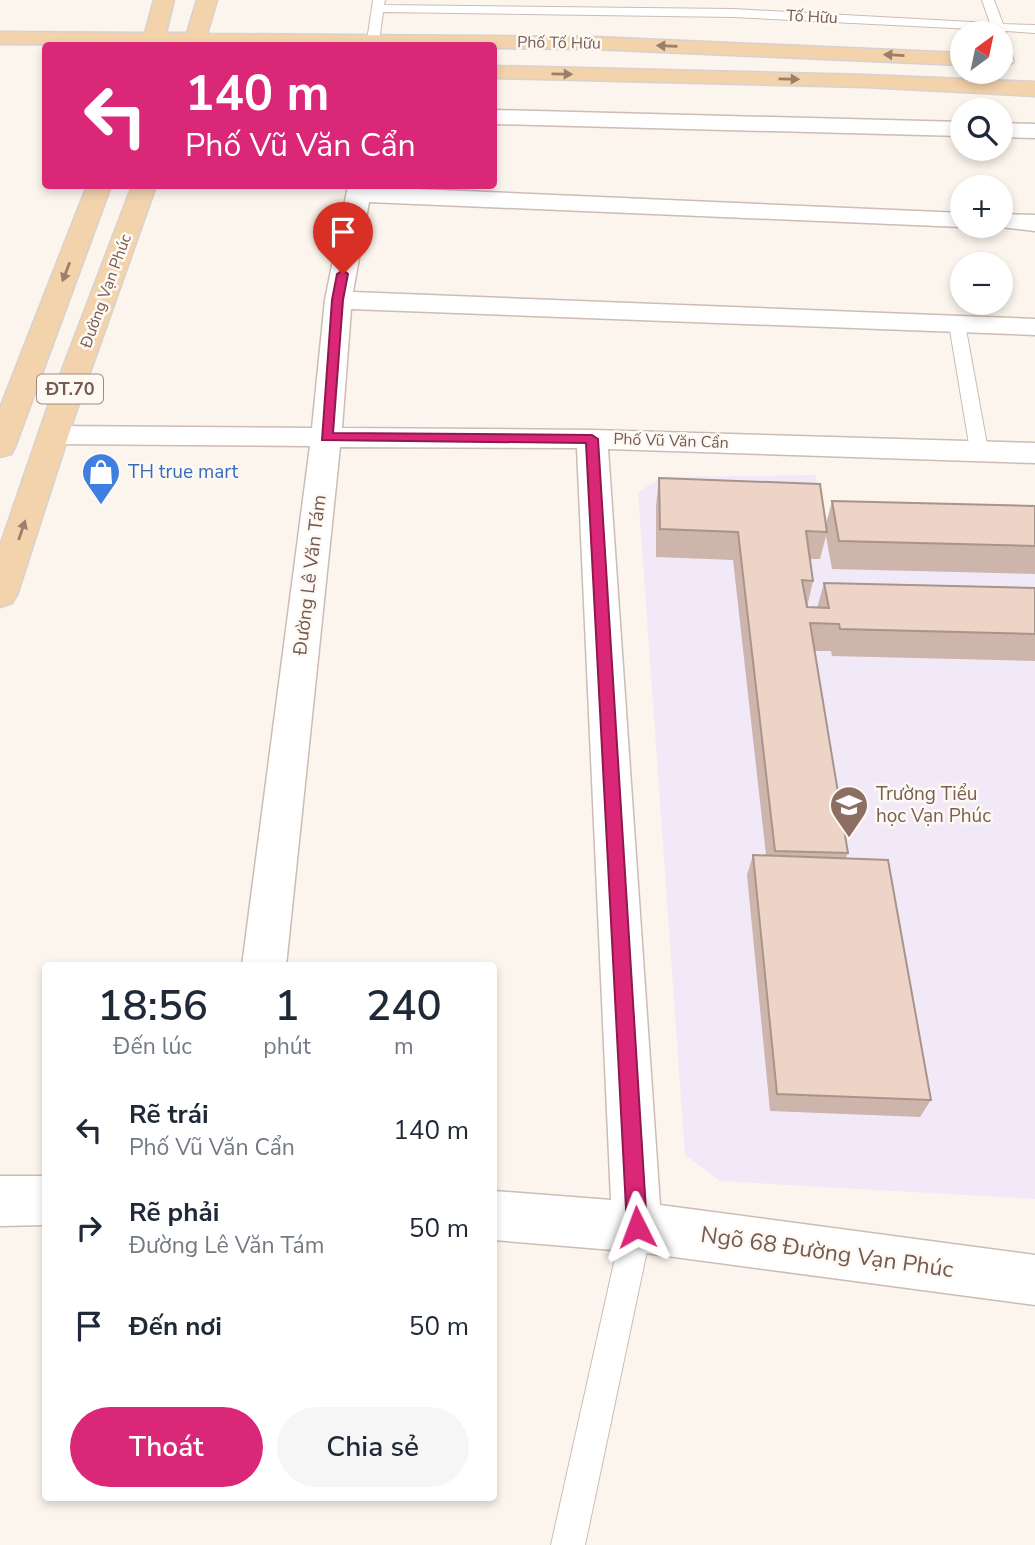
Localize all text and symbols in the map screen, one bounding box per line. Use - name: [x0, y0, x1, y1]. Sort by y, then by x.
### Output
- street label: Tố Hữu: [786, 5, 838, 29]
- north arrow: [950, 21, 1013, 84]
- map controls: [950, 21, 1013, 315]
- street label: Phố Tố Hữu: [517, 31, 601, 55]
- one-way arrow: [656, 40, 678, 51]
- one-way arrow: [883, 49, 905, 60]
- text: 140 m: [185, 60, 329, 127]
- one-way arrow: [551, 68, 573, 80]
- icon: left: [70, 70, 161, 161]
- one-way arrow: [778, 74, 800, 85]
- button: search: [950, 98, 1013, 161]
- text: Phố Vũ Văn Cẩn: [185, 124, 416, 167]
- button: +: [950, 175, 1013, 238]
- pin: [313, 202, 373, 274]
- icon: arrive: [324, 213, 362, 251]
- street label: Đường Vạn Phúc: [75, 230, 137, 352]
- button: −: [950, 252, 1013, 315]
- one-way arrow: [60, 262, 71, 283]
- road number: ĐT.70: [37, 374, 103, 404]
- street label: Phố Vũ Văn Cẩn: [613, 428, 729, 454]
- shop icon: TH true mart: [80, 451, 122, 506]
- place label: TH true mart: [128, 459, 239, 485]
- street label: Đường Lê Văn Tám: [287, 493, 333, 658]
- one-way arrow: [17, 519, 28, 540]
- place label: Trường Tiểu học Vạn Phúc: [876, 781, 991, 829]
- school or university icon: Trường Tiểu học Vạn Phúc: [828, 784, 870, 839]
- text: 18:56: [97, 978, 208, 1035]
- text: 1: [274, 978, 300, 1035]
- text: 240: [366, 978, 442, 1035]
- text: Đến lúc: [113, 1031, 192, 1062]
- text: phút: [263, 1031, 311, 1062]
- text: m: [394, 1031, 414, 1062]
- text: Rẽ trái: [129, 1097, 209, 1132]
- icon: left: [70, 1111, 108, 1149]
- text: 140 m: [393, 1113, 469, 1148]
- text: Phố Vũ Văn Cẩn: [129, 1132, 295, 1163]
- position arrow: [600, 1190, 674, 1264]
- text: Rẽ phải: [129, 1195, 219, 1230]
- icon: right: [70, 1209, 108, 1247]
- text: 50 m: [409, 1211, 469, 1246]
- street label: Ngõ 68 Đường Vạn Phúc: [699, 1219, 956, 1285]
- text: Đường Lê Văn Tám: [129, 1230, 324, 1261]
- icon: arrive: [70, 1307, 108, 1345]
- text: Đến nơi: [129, 1309, 222, 1344]
- text: 50 m: [409, 1309, 469, 1344]
- button: Thoát: [70, 1407, 263, 1487]
- button: Chia sẻ: [277, 1407, 469, 1487]

